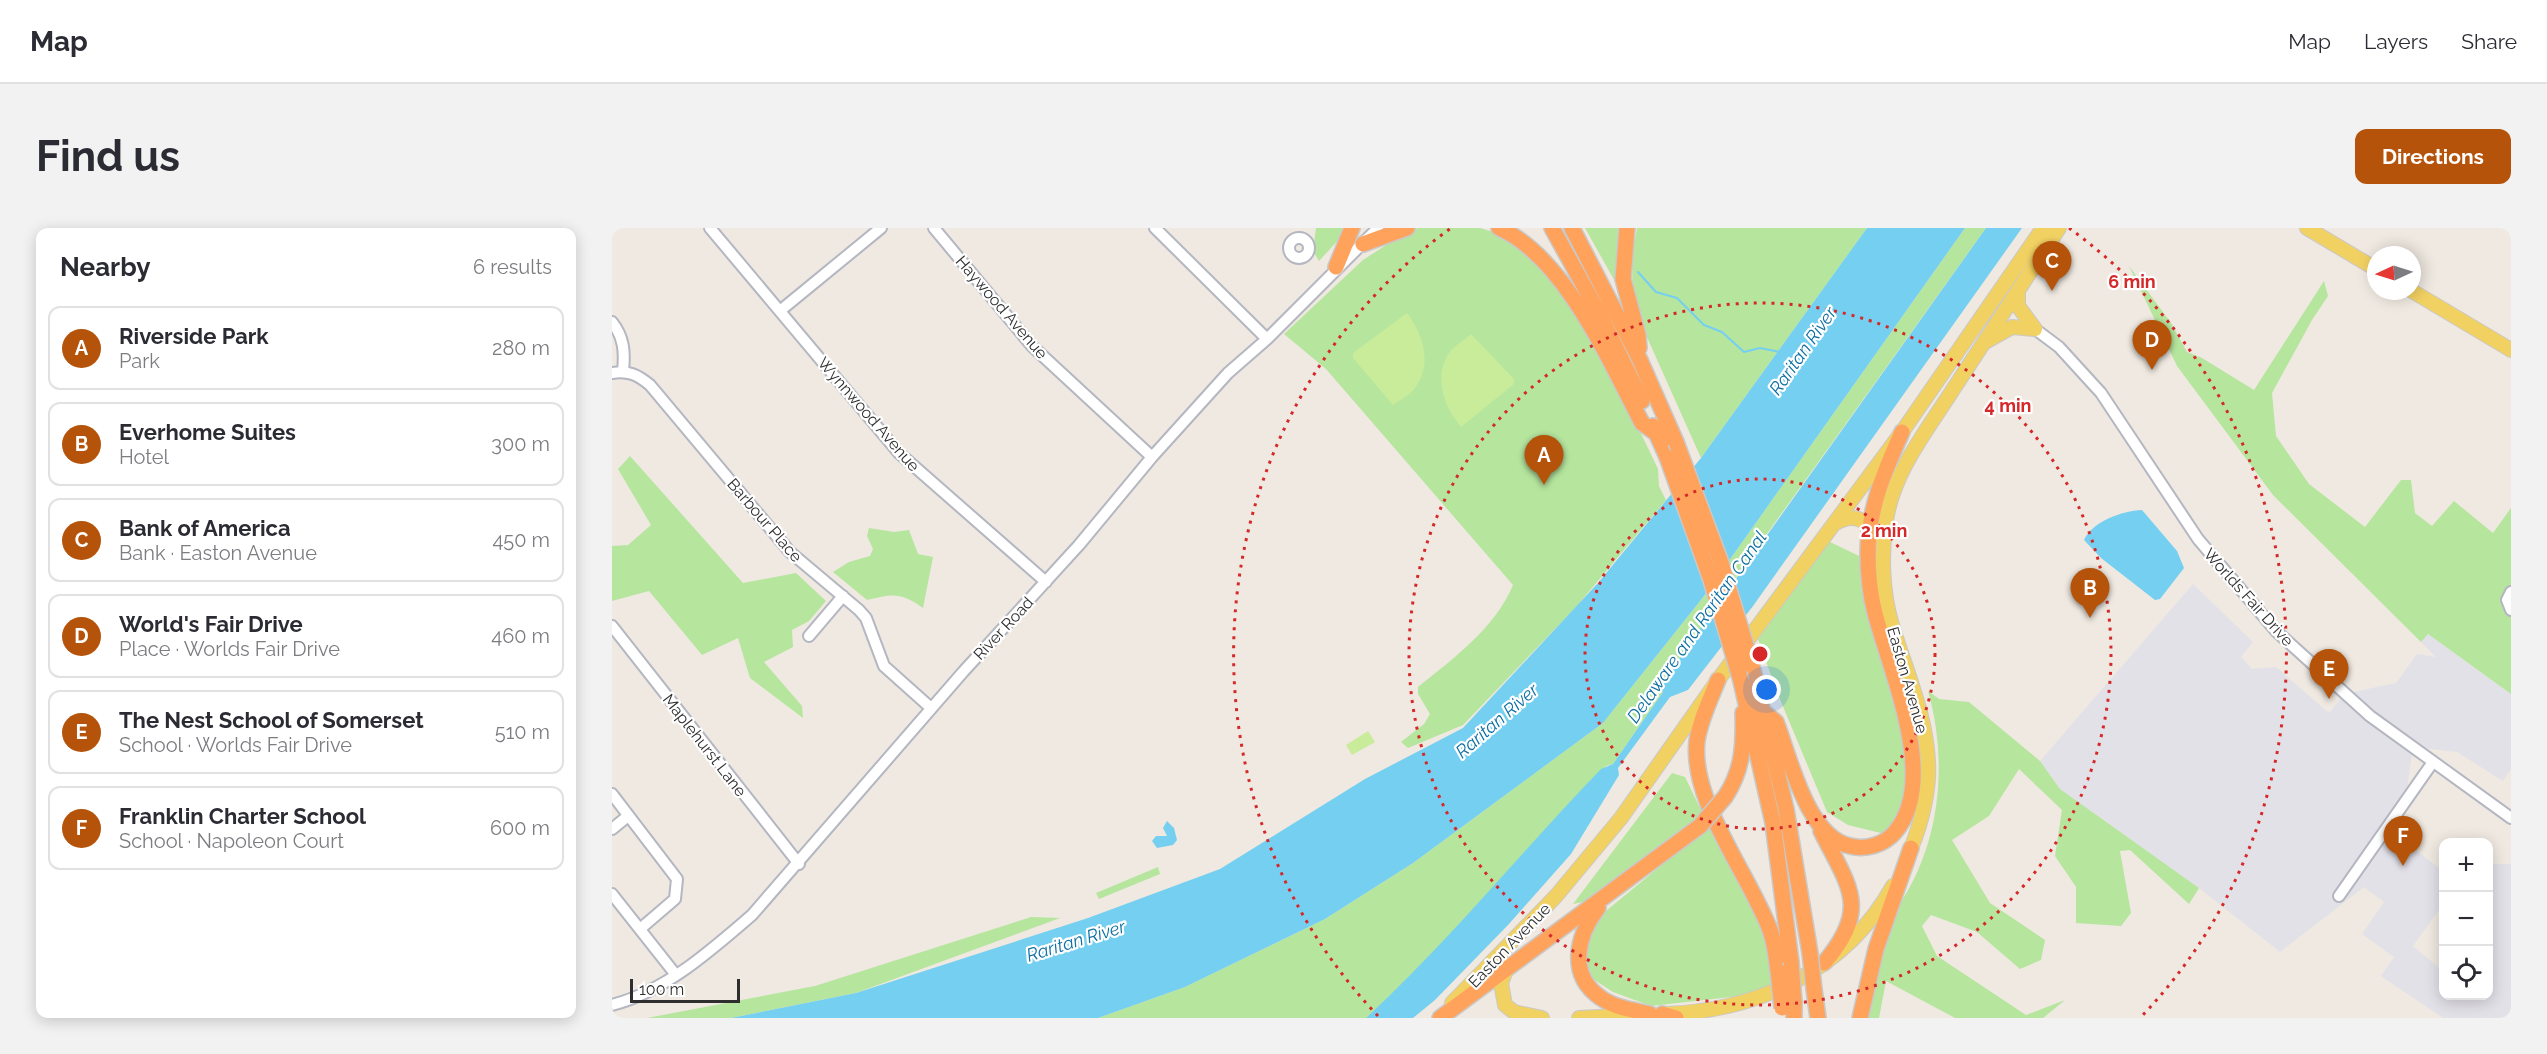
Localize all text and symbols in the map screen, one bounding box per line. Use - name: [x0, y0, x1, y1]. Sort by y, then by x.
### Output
- text: Map: [30, 25, 88, 58]
- text: Map: [2288, 29, 2331, 54]
- text: Layers: [2364, 29, 2428, 54]
- text: Share: [2461, 29, 2517, 54]
- button: Directions: [2355, 129, 2511, 184]
- text: Find us: [36, 132, 180, 181]
- pin: C: [2032, 242, 2072, 291]
- north arrow: [2367, 246, 2421, 300]
- text: Nearby: [60, 252, 150, 282]
- street label: Haywood Avenue: [952, 252, 1052, 363]
- text: 6 results: [473, 255, 552, 279]
- text: 6 min: [2108, 271, 2156, 292]
- water label: Raritan River: [1765, 302, 1841, 399]
- pin: D: [2132, 320, 2172, 370]
- text: Riverside Park: [119, 323, 269, 349]
- text: A: [75, 336, 88, 360]
- text: 280 m: [492, 336, 550, 360]
- text: Park: [119, 349, 160, 373]
- street label: Wynnwood Avenue: [814, 353, 923, 475]
- text: 4 min: [1985, 395, 2031, 416]
- text: Everhome Suites: [119, 419, 296, 445]
- text: B: [75, 432, 88, 456]
- text: 300 m: [491, 432, 550, 456]
- pin: A: [1524, 436, 1564, 485]
- text: Hotel: [119, 445, 169, 469]
- street label: Barbour Place: [723, 475, 806, 566]
- text: Bank of America: [119, 515, 291, 541]
- text: 2 min: [1861, 520, 1907, 541]
- water label: Delaware and Raritan Canal: [1622, 527, 1771, 726]
- text: C: [75, 528, 88, 552]
- text: 450 m: [492, 528, 550, 552]
- text: Bank · Easton Avenue: [119, 541, 317, 565]
- street label: Worlds Fair Drive: [2200, 545, 2298, 650]
- pin: B: [2070, 568, 2110, 618]
- street label: River Road: [969, 593, 1037, 664]
- text: World's Fair Drive: [119, 611, 303, 637]
- text: D: [74, 624, 89, 648]
- text: 460 m: [491, 624, 550, 648]
- street label: Easton Avenue: [1883, 625, 1932, 736]
- text: Place · Worlds Fair Drive: [119, 637, 340, 661]
- centre of rings: [1750, 644, 1770, 664]
- pin: E: [2310, 650, 2348, 699]
- your location: [1752, 675, 1781, 704]
- water label: Raritan River: [1451, 679, 1543, 762]
- street label: Maplehurst Lane: [659, 690, 750, 800]
- text: The Nest School of Somerset: [119, 707, 424, 733]
- text: E: [75, 720, 88, 744]
- text: 510 m: [495, 720, 550, 744]
- text: School · Worlds Fair Drive: [119, 733, 352, 757]
- text: Franklin Charter School: [119, 803, 366, 829]
- text: F: [76, 816, 87, 840]
- text: 600 m: [490, 816, 550, 840]
- pin: F: [2384, 816, 2422, 866]
- text: School · Napoleon Court: [119, 829, 344, 853]
- map controls: [2439, 838, 2493, 1000]
- button: +: [2439, 838, 2493, 892]
- button: −: [2439, 892, 2493, 946]
- street label: Easton Avenue: [1464, 899, 1554, 991]
- water label: Raritan River: [1024, 915, 1129, 966]
- button: locate: [2439, 946, 2493, 1000]
- scale bar: [630, 976, 740, 1004]
- text: 100 m: [639, 980, 684, 999]

